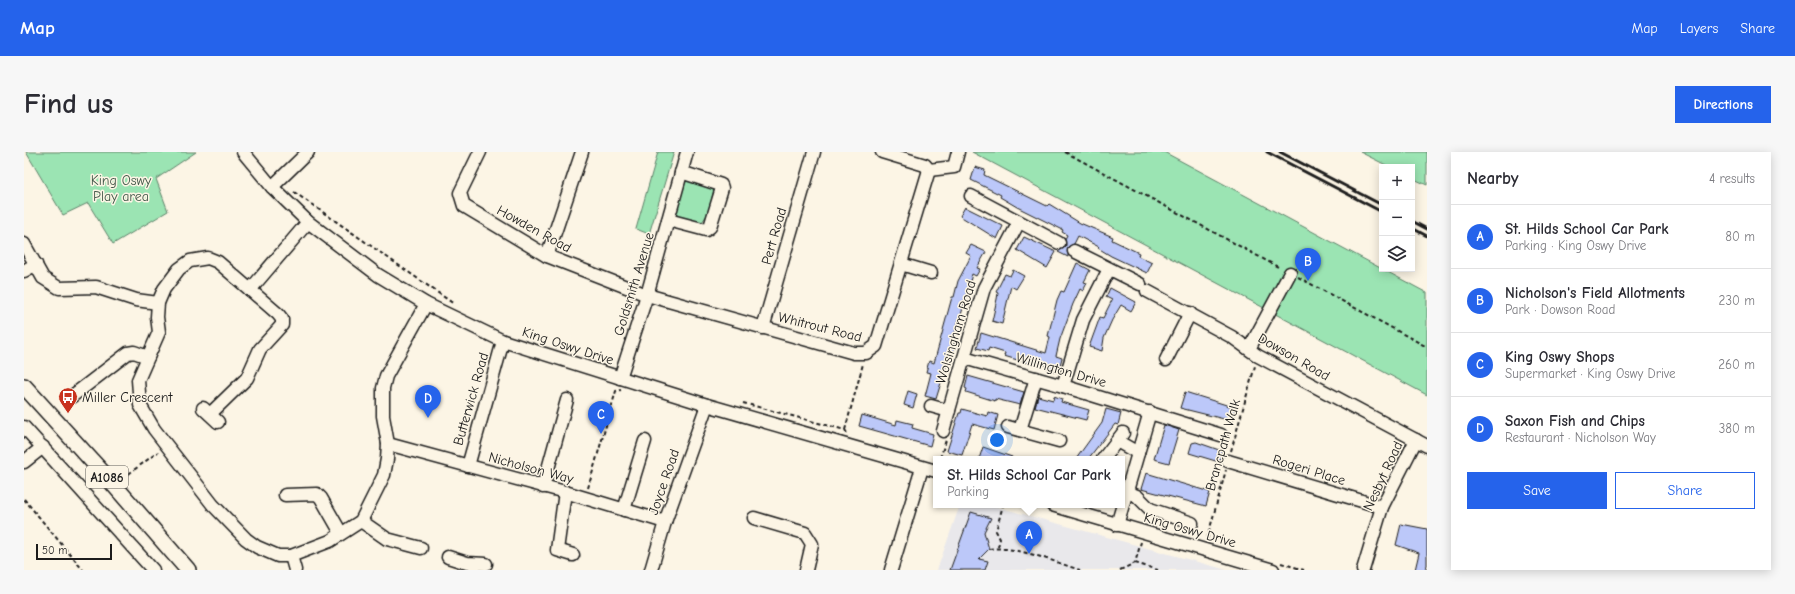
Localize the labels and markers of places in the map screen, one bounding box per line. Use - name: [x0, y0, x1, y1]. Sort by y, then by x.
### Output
- pin: B: [1295, 248, 1321, 281]
- pin: D: [415, 385, 441, 418]
- bus stop icon: Miller Crescent: [57, 386, 79, 414]
- place label: Miller Crescent: [82, 389, 173, 406]
- pin: C: [588, 401, 614, 434]
- pin: A: [1016, 521, 1042, 554]

